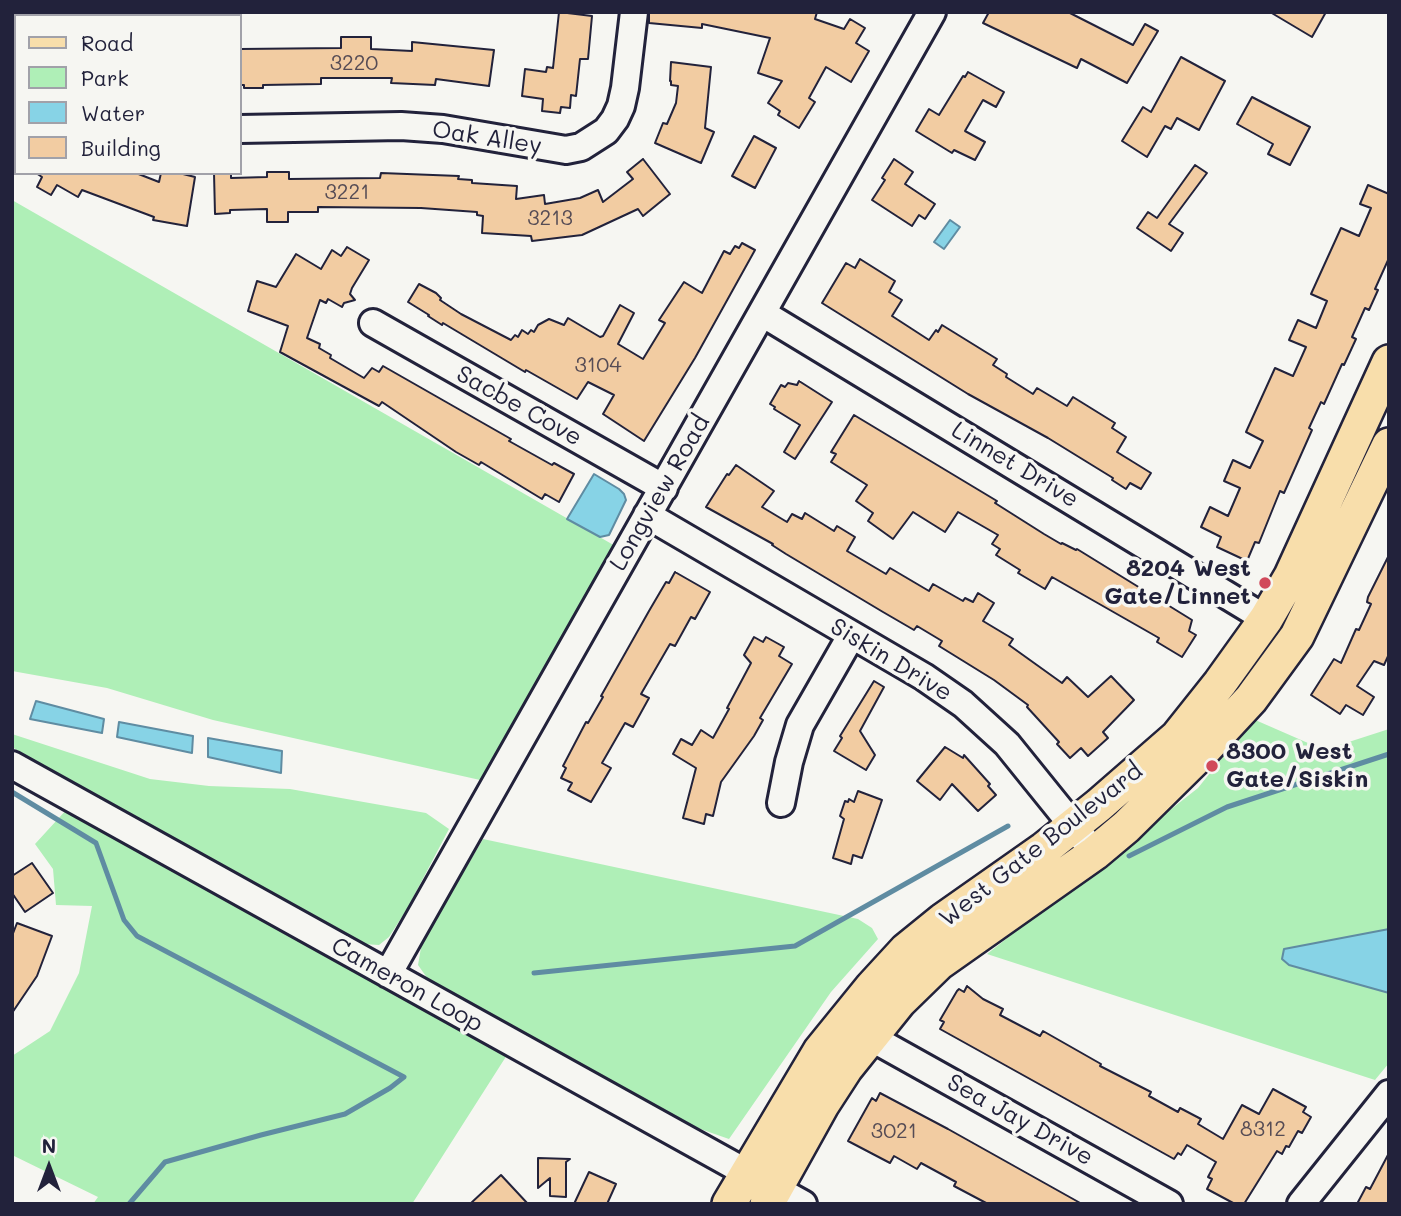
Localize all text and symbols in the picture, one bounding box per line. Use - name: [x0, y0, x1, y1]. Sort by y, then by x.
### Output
- legend: [14, 14, 242, 175]
- text: Road: [81, 29, 133, 56]
- house number: 3220: [330, 51, 378, 77]
- text: Park: [81, 64, 129, 91]
- text: Water: [81, 99, 145, 126]
- street label: Oak Alley: [430, 115, 544, 161]
- text: Building: [81, 134, 161, 161]
- house number: 3221: [324, 180, 370, 206]
- house number: 3213: [527, 206, 573, 232]
- house number: 3104: [575, 353, 621, 379]
- street label: Sacbe Cove: [451, 360, 587, 452]
- street label: Longview Road: [604, 410, 716, 576]
- street label: Linnet Drive: [946, 416, 1084, 514]
- place label: 8204 West Gate/Linnet: [1104, 555, 1251, 611]
- marker: 8204 West Gate/Linnet: [1257, 575, 1273, 591]
- street label: Siskin Drive: [825, 612, 957, 708]
- place label: 8300 West Gate/Siskin: [1226, 738, 1368, 794]
- street label: West Gate Boulevard: [934, 757, 1148, 933]
- marker: 8300 West Gate/Siskin: [1204, 758, 1220, 774]
- street label: Cameron Loop: [326, 931, 488, 1039]
- street label: Sea Jay Drive: [942, 1068, 1098, 1172]
- house number: 8312: [1240, 1117, 1286, 1143]
- house number: 3021: [871, 1119, 917, 1145]
- north arrow: [14, 1132, 84, 1202]
- text: N: [42, 1133, 56, 1158]

